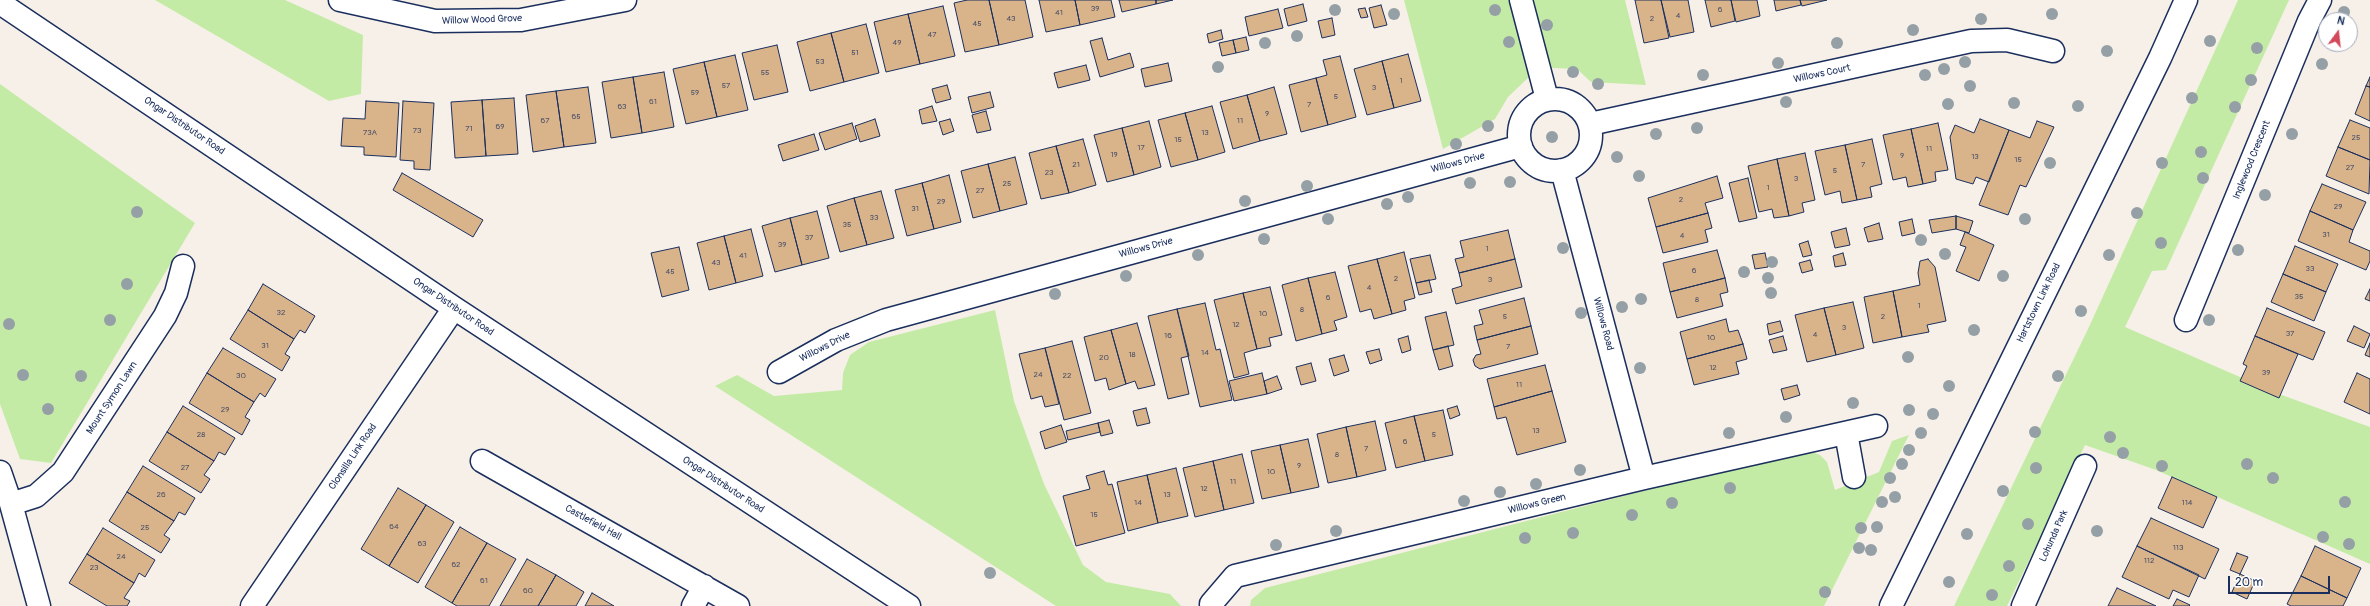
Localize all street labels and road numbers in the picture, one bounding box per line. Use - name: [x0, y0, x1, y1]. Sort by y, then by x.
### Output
- street label: Willow Wood Grove: [442, 13, 522, 27]
- street label: Willows Court: [1792, 62, 1852, 86]
- street label: Ongar Distributor Road: [141, 94, 227, 158]
- street label: Inglewood Crescent: [2231, 119, 2273, 201]
- street label: Willows Drive: [1430, 150, 1486, 176]
- street label: Willows Drive: [1118, 235, 1174, 261]
- street label: Hartstown Link Road: [2015, 261, 2063, 345]
- street label: Ongar Distributor Road: [410, 275, 496, 339]
- street label: Willows Road: [1590, 296, 1616, 352]
- street label: Willows Drive: [798, 329, 852, 365]
- street label: Mount Symon Lawn: [84, 359, 140, 437]
- street label: Clonsilla Link Road: [326, 422, 380, 492]
- street label: Ongar Distributor Road: [680, 454, 766, 516]
- street label: Willows Green: [1507, 491, 1567, 517]
- street label: Castlefield Hall: [563, 503, 623, 543]
- street label: Lohunda Park: [2037, 508, 2071, 564]

